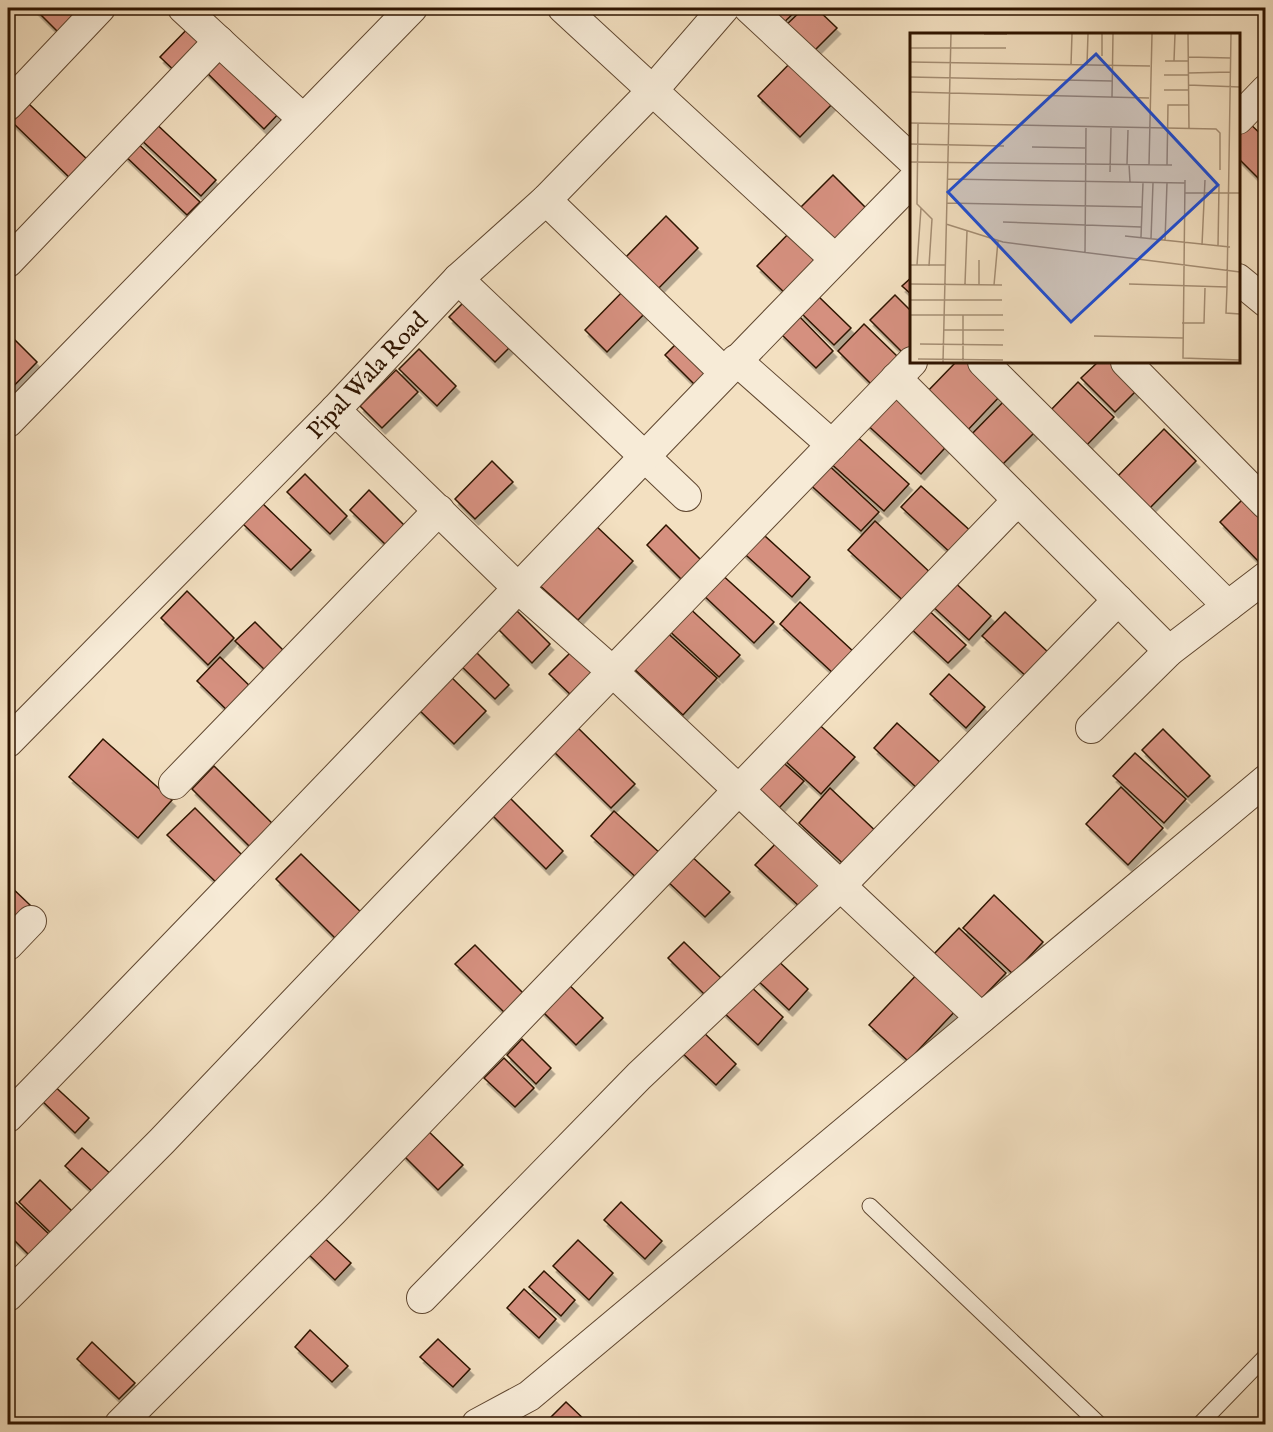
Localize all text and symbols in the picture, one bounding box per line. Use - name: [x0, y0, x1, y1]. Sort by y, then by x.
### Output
- inset map: [910, 33, 1240, 363]
- street label: Pipal Wala Road: [301, 305, 435, 446]

